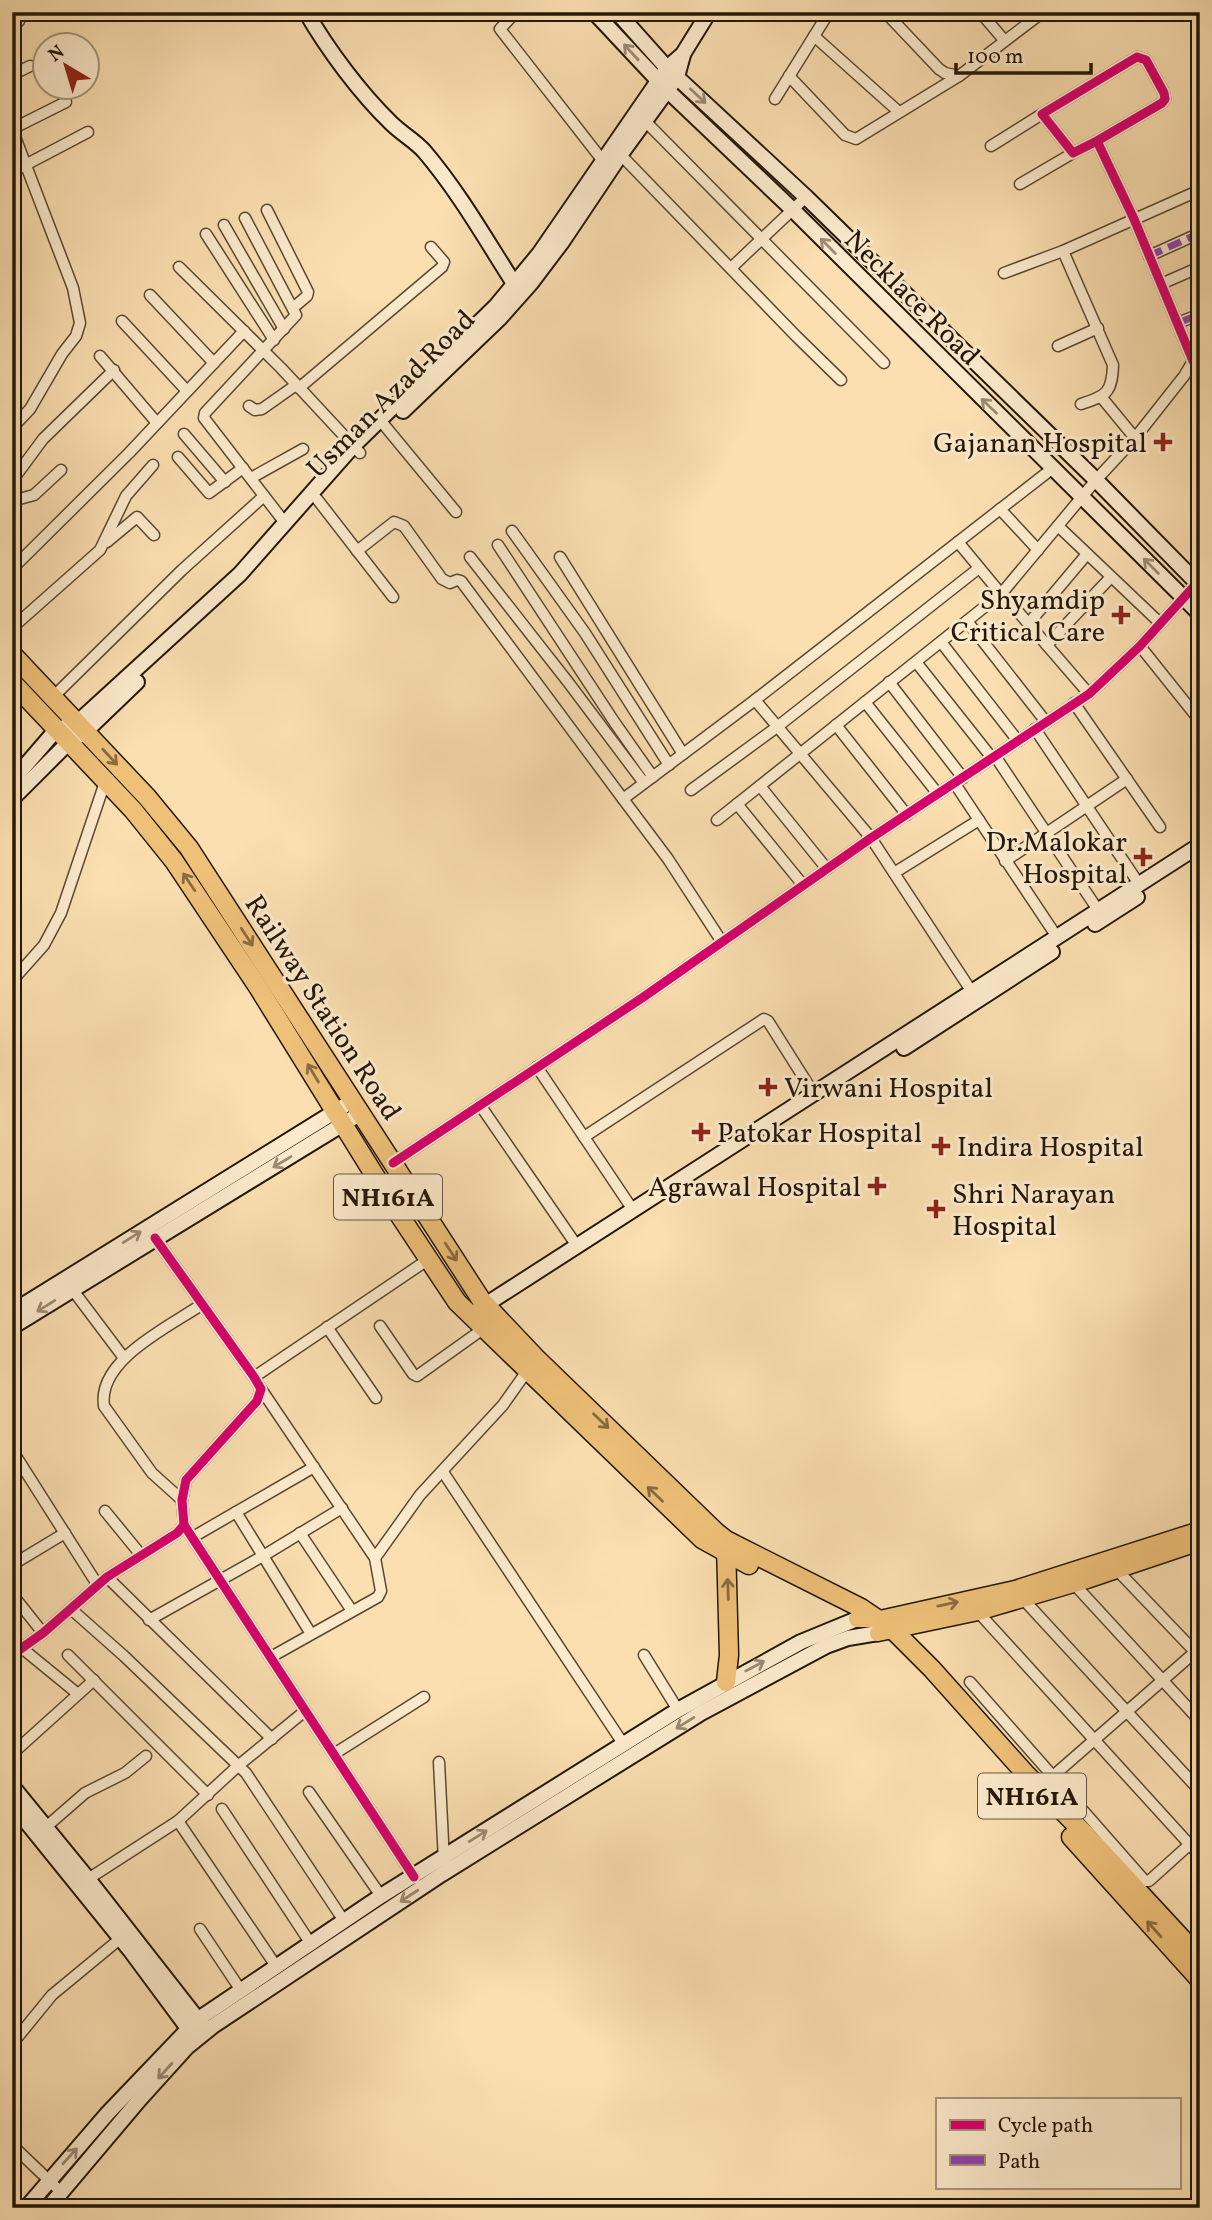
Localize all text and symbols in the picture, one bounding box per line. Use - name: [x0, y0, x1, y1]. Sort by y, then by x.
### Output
- north arrow: [32, 32, 102, 102]
- scale bar: [956, 32, 1091, 76]
- text: N: [43, 40, 70, 69]
- one-way arrow: [623, 43, 639, 61]
- text: 100 m: [967, 43, 1024, 72]
- one-way arrow: [689, 88, 706, 105]
- street label: Necklace Road: [834, 222, 988, 376]
- one-way arrow: [820, 237, 837, 254]
- street label: Usman Azad Road: [299, 302, 485, 488]
- one-way arrow: [981, 398, 998, 415]
- place label: Gajanan Hospital: [933, 425, 1147, 464]
- marker: Gajanan Hospital: [1153, 432, 1173, 452]
- one-way arrow: [1143, 557, 1160, 574]
- place label: Shyamdip Critical Care: [951, 582, 1105, 653]
- marker: Shyamdip Critical Care: [1111, 605, 1131, 625]
- one-way arrow: [101, 748, 118, 765]
- place label: Dr.Malokar Hospital: [985, 824, 1127, 895]
- marker: Dr.Malokar Hospital: [1133, 847, 1153, 867]
- one-way arrow: [181, 873, 195, 893]
- street label: Railway Station Road: [234, 888, 410, 1129]
- one-way arrow: [241, 927, 255, 947]
- one-way arrow: [305, 1064, 319, 1084]
- place label: Virwani Hospital: [784, 1070, 993, 1109]
- marker: Virwani Hospital: [758, 1077, 778, 1097]
- place label: Patokar Hospital: [717, 1115, 922, 1154]
- marker: Patokar Hospital: [691, 1122, 711, 1142]
- place label: Indira Hospital: [957, 1129, 1144, 1168]
- marker: Indira Hospital: [931, 1136, 951, 1156]
- one-way arrow: [273, 1155, 293, 1169]
- place label: Agrawal Hospital: [648, 1169, 861, 1208]
- road number: NH161A: [334, 1174, 442, 1220]
- marker: Agrawal Hospital: [867, 1176, 887, 1196]
- place label: Shri Narayan Hospital: [952, 1176, 1115, 1247]
- marker: Shri Narayan Hospital: [926, 1199, 946, 1219]
- one-way arrow: [122, 1230, 142, 1244]
- one-way arrow: [443, 1242, 458, 1261]
- one-way arrow: [37, 1298, 56, 1313]
- one-way arrow: [593, 1413, 610, 1430]
- one-way arrow: [647, 1485, 664, 1502]
- one-way arrow: [721, 1578, 734, 1601]
- one-way arrow: [936, 1597, 959, 1611]
- one-way arrow: [745, 1659, 765, 1673]
- one-way arrow: [676, 1716, 695, 1731]
- road number: NH161A: [978, 1773, 1086, 1818]
- one-way arrow: [468, 1829, 487, 1844]
- one-way arrow: [400, 1889, 419, 1903]
- one-way arrow: [1146, 1920, 1162, 1938]
- one-way arrow: [157, 2062, 174, 2079]
- legend: [936, 2098, 1180, 2188]
- text: Cycle path: [998, 2112, 1093, 2141]
- one-way arrow: [62, 2147, 78, 2165]
- text: Path: [998, 2148, 1040, 2177]

